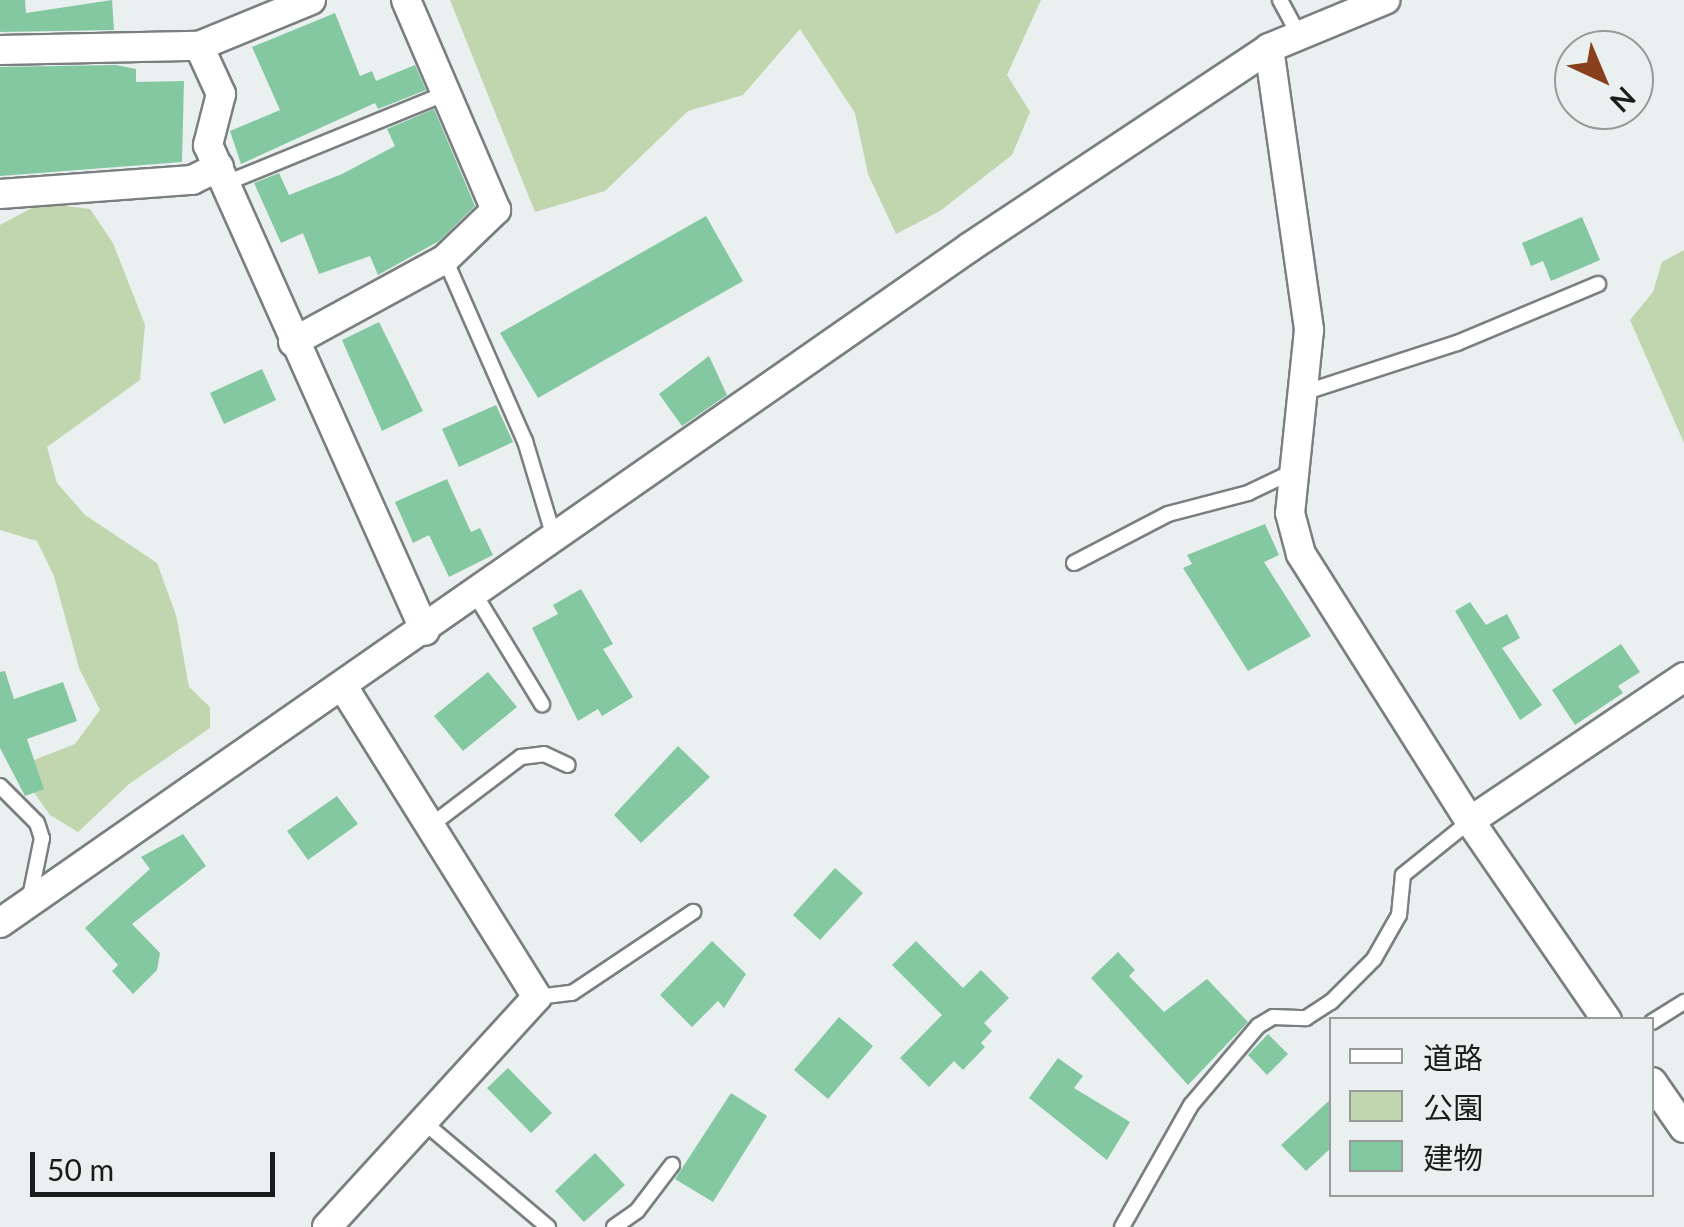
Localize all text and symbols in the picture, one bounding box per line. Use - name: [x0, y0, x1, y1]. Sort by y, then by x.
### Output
- north arrow: [1554, 30, 1654, 130]
- text: N: [1604, 80, 1643, 120]
- legend: [1329, 1017, 1654, 1197]
- text: 道路: [1423, 1039, 1483, 1075]
- text: 公園: [1423, 1089, 1483, 1125]
- scale bar: [35, 1132, 280, 1194]
- text: 建物: [1423, 1139, 1483, 1175]
- text: 50 m: [47, 1151, 114, 1187]

